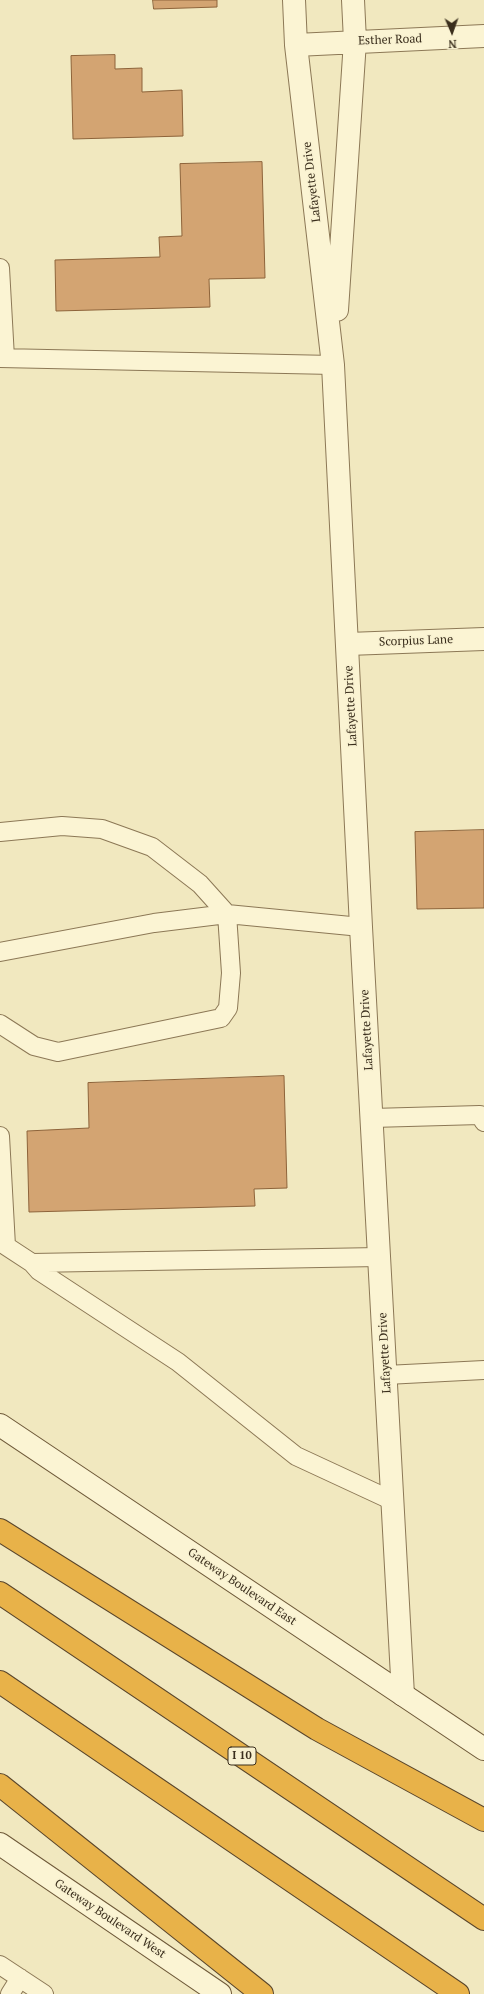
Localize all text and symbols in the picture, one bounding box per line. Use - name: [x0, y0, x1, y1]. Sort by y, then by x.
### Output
- north arrow: [432, 12, 472, 52]
- street label: Esther Road: [358, 32, 422, 48]
- text: N: [448, 37, 457, 51]
- street label: Lafayette Drive: [300, 141, 324, 223]
- street label: Scorpius Lane: [379, 633, 453, 649]
- street label: Lafayette Drive: [342, 665, 360, 747]
- street label: Lafayette Drive: [358, 989, 376, 1071]
- street label: Lafayette Drive: [376, 1312, 394, 1394]
- street label: Gateway Boulevard East: [185, 1545, 299, 1629]
- road number: I 10: [228, 1747, 256, 1765]
- street label: Gateway Boulevard West: [52, 1876, 168, 1962]

